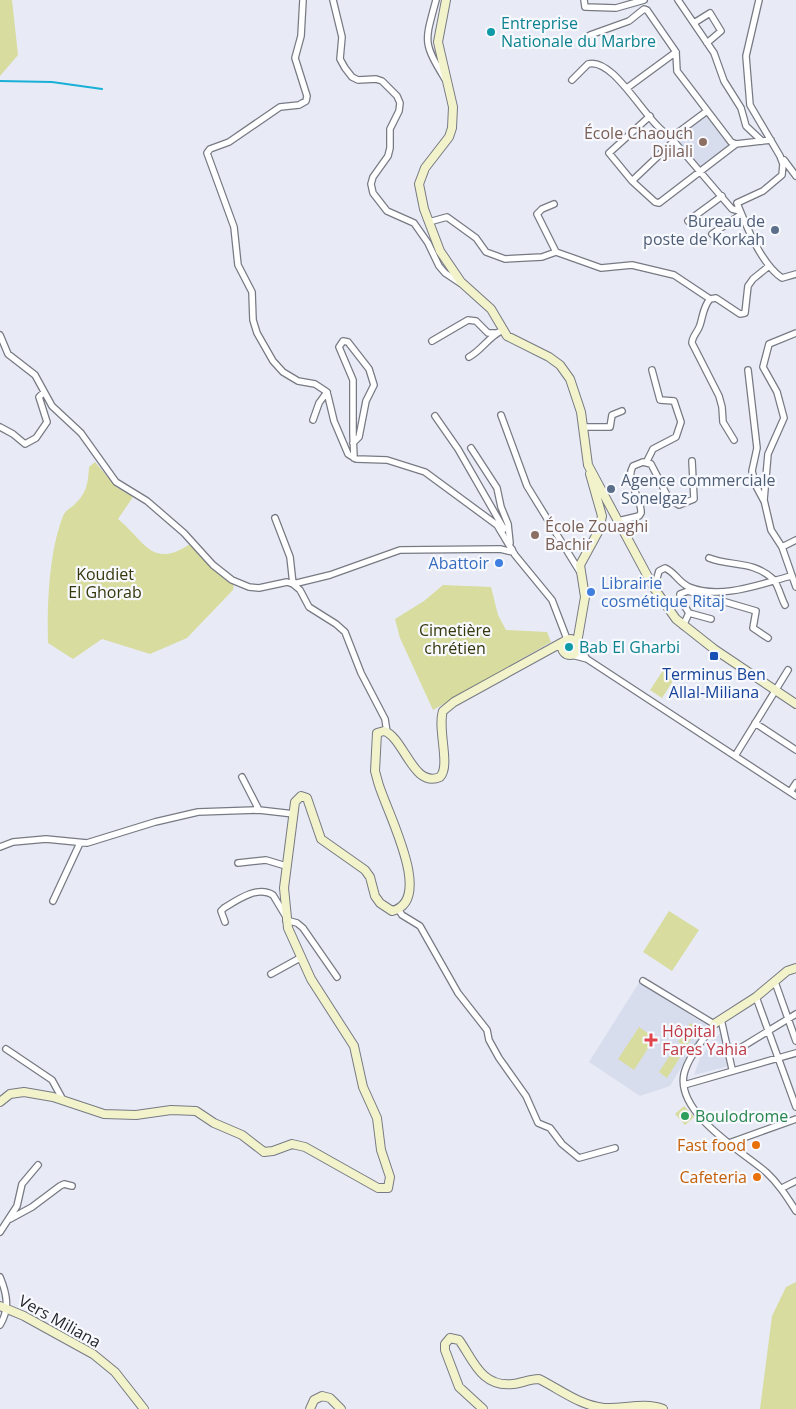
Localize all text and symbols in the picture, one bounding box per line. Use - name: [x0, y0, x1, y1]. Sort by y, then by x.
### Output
- place label: Entreprise Nationale du Marbre: [501, 12, 656, 52]
- marker: Entreprise Nationale du Marbre: [485, 26, 497, 38]
- place label: École Chaouch Djilali: [584, 122, 693, 162]
- marker: École Chaouch Djilali: [697, 136, 709, 148]
- place label: Bureau de poste de Korkah: [643, 210, 765, 250]
- marker: Bureau de poste de Korkah: [769, 224, 781, 236]
- place label: Agence commerciale Sonelgaz: [621, 469, 775, 509]
- marker: Agence commerciale Sonelgaz: [605, 483, 617, 495]
- place label: École Zouaghi Bachir: [545, 515, 648, 555]
- marker: École Zouaghi Bachir: [529, 529, 541, 541]
- place label: Abattoir: [429, 552, 489, 574]
- marker: Abattoir: [493, 557, 505, 569]
- park label: Koudiet El Ghorab: [68, 563, 142, 603]
- place label: Librairie cosmétique Ritaj: [601, 572, 725, 612]
- marker: Librairie cosmétique Ritaj: [585, 586, 597, 598]
- park label: Cimetière chrétien: [419, 619, 491, 659]
- place label: Bab El Gharbi: [579, 636, 680, 658]
- marker: Bab El Gharbi: [563, 641, 575, 653]
- marker: Terminus Ben Allal-Miliana: [708, 650, 720, 662]
- place label: Terminus Ben Allal-Miliana: [662, 663, 766, 703]
- place label: Hôpital Fares Yahia: [662, 1020, 747, 1060]
- marker: Hôpital Fares Yahia: [644, 1033, 658, 1047]
- place label: Boulodrome: [695, 1105, 788, 1127]
- marker: Boulodrome: [679, 1110, 691, 1122]
- place label: Fast food: [677, 1134, 746, 1156]
- marker: Fast food: [750, 1139, 762, 1151]
- place label: Cafeteria: [680, 1166, 747, 1188]
- marker: Cafeteria: [751, 1171, 763, 1183]
- street label: Vers Miliana: [15, 1289, 105, 1353]

